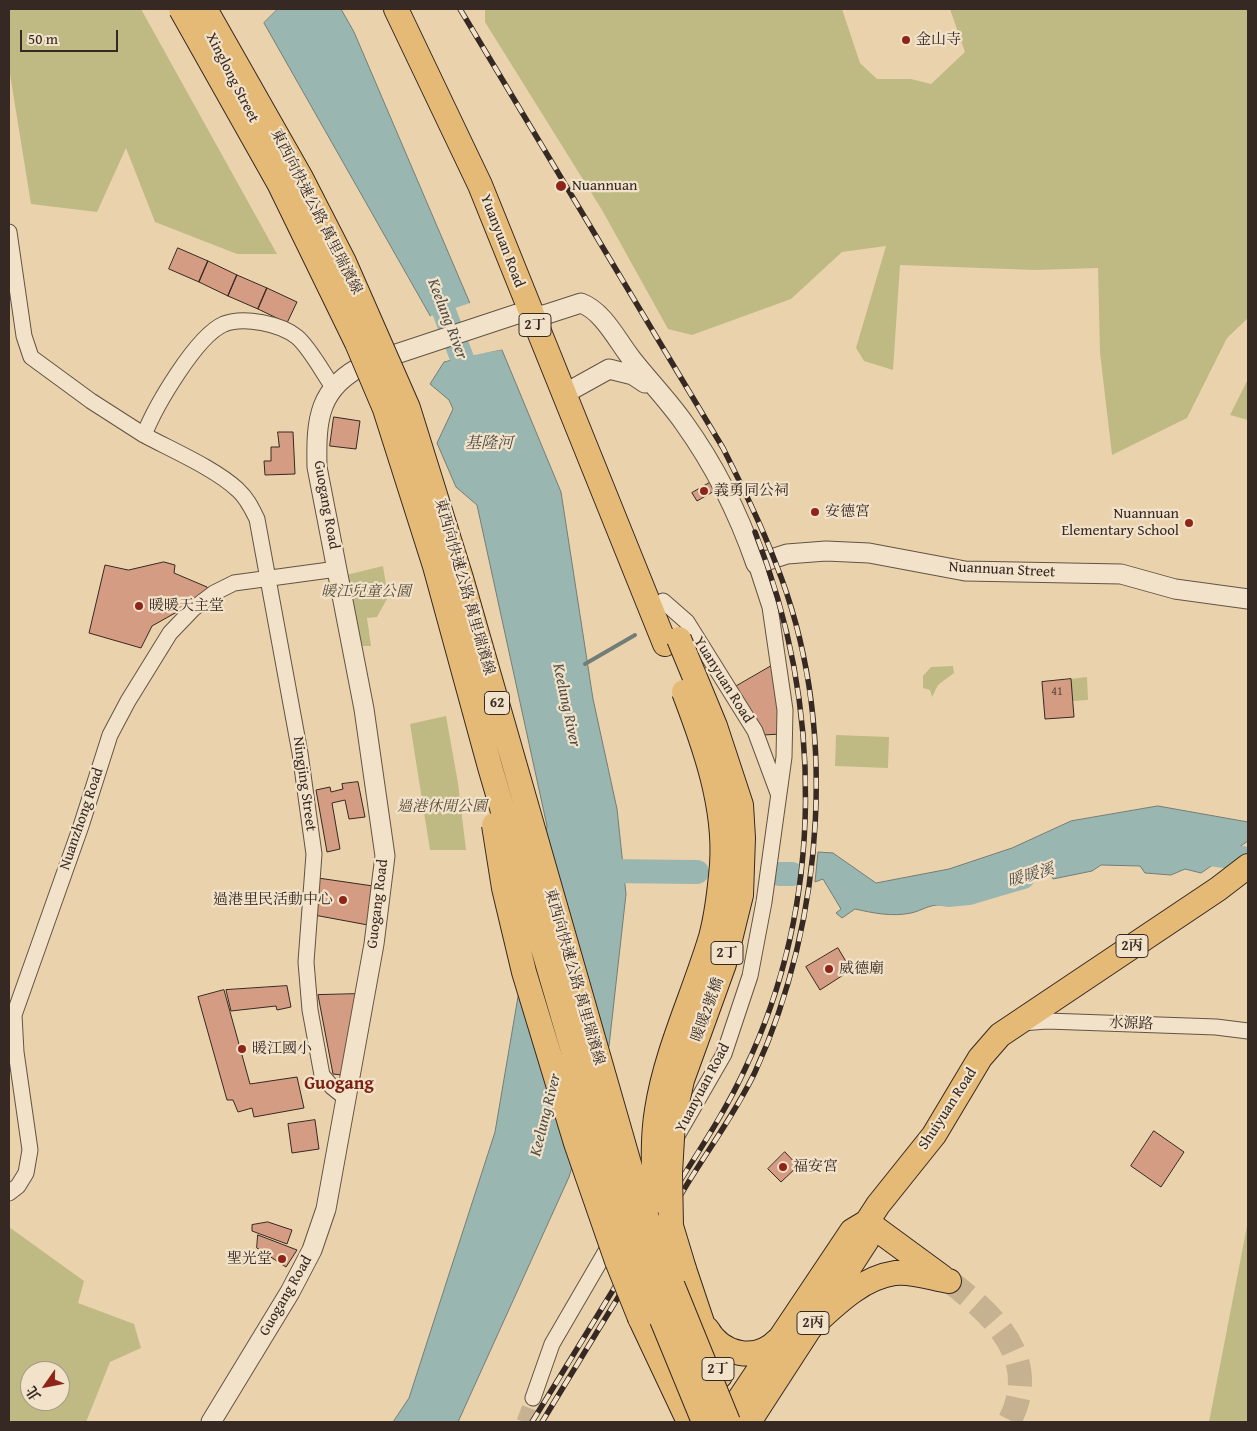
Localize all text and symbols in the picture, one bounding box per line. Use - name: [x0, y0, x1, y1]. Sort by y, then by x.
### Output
- scale bar: [22, 20, 120, 52]
- text: 50 m: [28, 28, 58, 49]
- street label: Xinglong Street: [202, 30, 262, 126]
- place label: 金山寺: [916, 31, 961, 49]
- marker: 金山寺: [900, 34, 912, 46]
- street label: 東西向快速公路 萬里瑞濱線: [266, 126, 366, 298]
- place label: Nuannuan: [572, 177, 637, 195]
- marker: Nuannuan: [554, 179, 568, 193]
- street label: Yuanyuan Road: [476, 192, 528, 290]
- water label: Keelung River: [423, 276, 471, 362]
- road number: 2丁: [519, 314, 551, 336]
- water label: 基隆河: [465, 434, 513, 454]
- street label: Guogang Road: [309, 459, 343, 551]
- place label: 義勇同公祠: [714, 482, 789, 500]
- marker: 義勇同公祠: [698, 485, 710, 497]
- street label: 東西向快速公路 萬里瑞濱線: [430, 496, 498, 678]
- place label: 安德宮: [825, 503, 870, 521]
- place label: Nuannuan Elementary School: [1061, 505, 1179, 540]
- marker: 安德宮: [809, 506, 821, 518]
- marker: Nuannuan Elementary School: [1183, 517, 1195, 529]
- street label: Nuannuan Street: [948, 558, 1056, 582]
- park label: 暖江兒童公園: [321, 583, 411, 601]
- place label: 暖暖天主堂: [149, 597, 224, 615]
- marker: 暖暖天主堂: [133, 600, 145, 612]
- street label: Yuanyuan Road: [689, 633, 757, 727]
- water label: Keelung River: [548, 662, 584, 748]
- house number: 41: [1051, 685, 1063, 699]
- road number: 62: [484, 691, 510, 714]
- street label: Ningjing Street: [288, 736, 320, 832]
- street label: Nuanzhong Road: [56, 766, 108, 872]
- park label: 過港休閒公園: [397, 798, 487, 816]
- street label: Guogang Road: [364, 858, 392, 950]
- water label: 暖暖溪: [1005, 860, 1057, 892]
- street label: 東西向快速公路 萬里瑞濱線: [540, 886, 608, 1068]
- place label: 過港里民活動中心: [213, 891, 333, 909]
- marker: 過港里民活動中心: [337, 894, 349, 906]
- road number: 2丙: [1116, 934, 1148, 958]
- road number: 2丁: [711, 941, 743, 964]
- place label: 威德廟: [839, 960, 884, 978]
- marker: 威德廟: [823, 963, 835, 975]
- street label: 暖暖2號橋: [688, 975, 728, 1045]
- street label: 水源路: [1108, 1014, 1154, 1034]
- place label: 暖江國小: [252, 1040, 312, 1058]
- street label: Yuanyuan Road: [672, 1040, 734, 1136]
- marker: 暖江國小: [236, 1043, 248, 1055]
- street label: Shuiyuan Road: [915, 1065, 981, 1153]
- water label: Keelung River: [526, 1072, 566, 1158]
- district label: Guogang: [304, 1073, 374, 1095]
- place label: 福安宮: [793, 1158, 838, 1176]
- marker: 福安宮: [777, 1161, 789, 1173]
- place label: 聖光堂: [227, 1250, 272, 1268]
- street label: Guogang Road: [256, 1253, 316, 1339]
- marker: 聖光堂: [276, 1253, 288, 1265]
- road number: 2丙: [797, 1312, 829, 1335]
- road number: 2丁: [702, 1358, 734, 1380]
- north arrow: [20, 1361, 70, 1411]
- text: 北: [21, 1382, 45, 1405]

